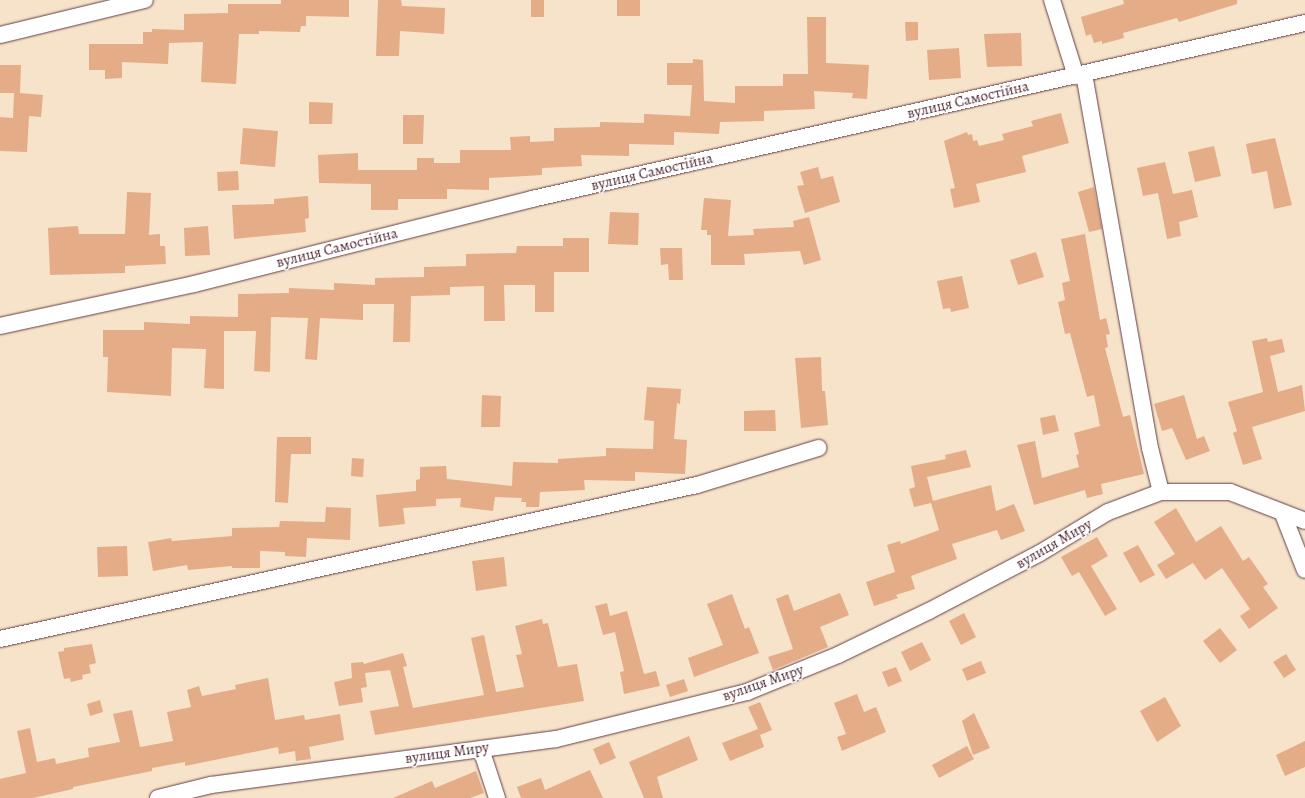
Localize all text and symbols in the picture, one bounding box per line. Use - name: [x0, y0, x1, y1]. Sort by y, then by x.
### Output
- street label: вулиця Самостійна: [905, 77, 1031, 123]
- street label: вулиця Самостійна: [589, 149, 715, 195]
- street label: вулиця Самостійна: [274, 224, 400, 272]
- street label: вулиця Миру: [1013, 515, 1095, 573]
- street label: вулиця Миру: [720, 661, 806, 705]
- street label: вулиця Миру: [404, 738, 490, 768]

